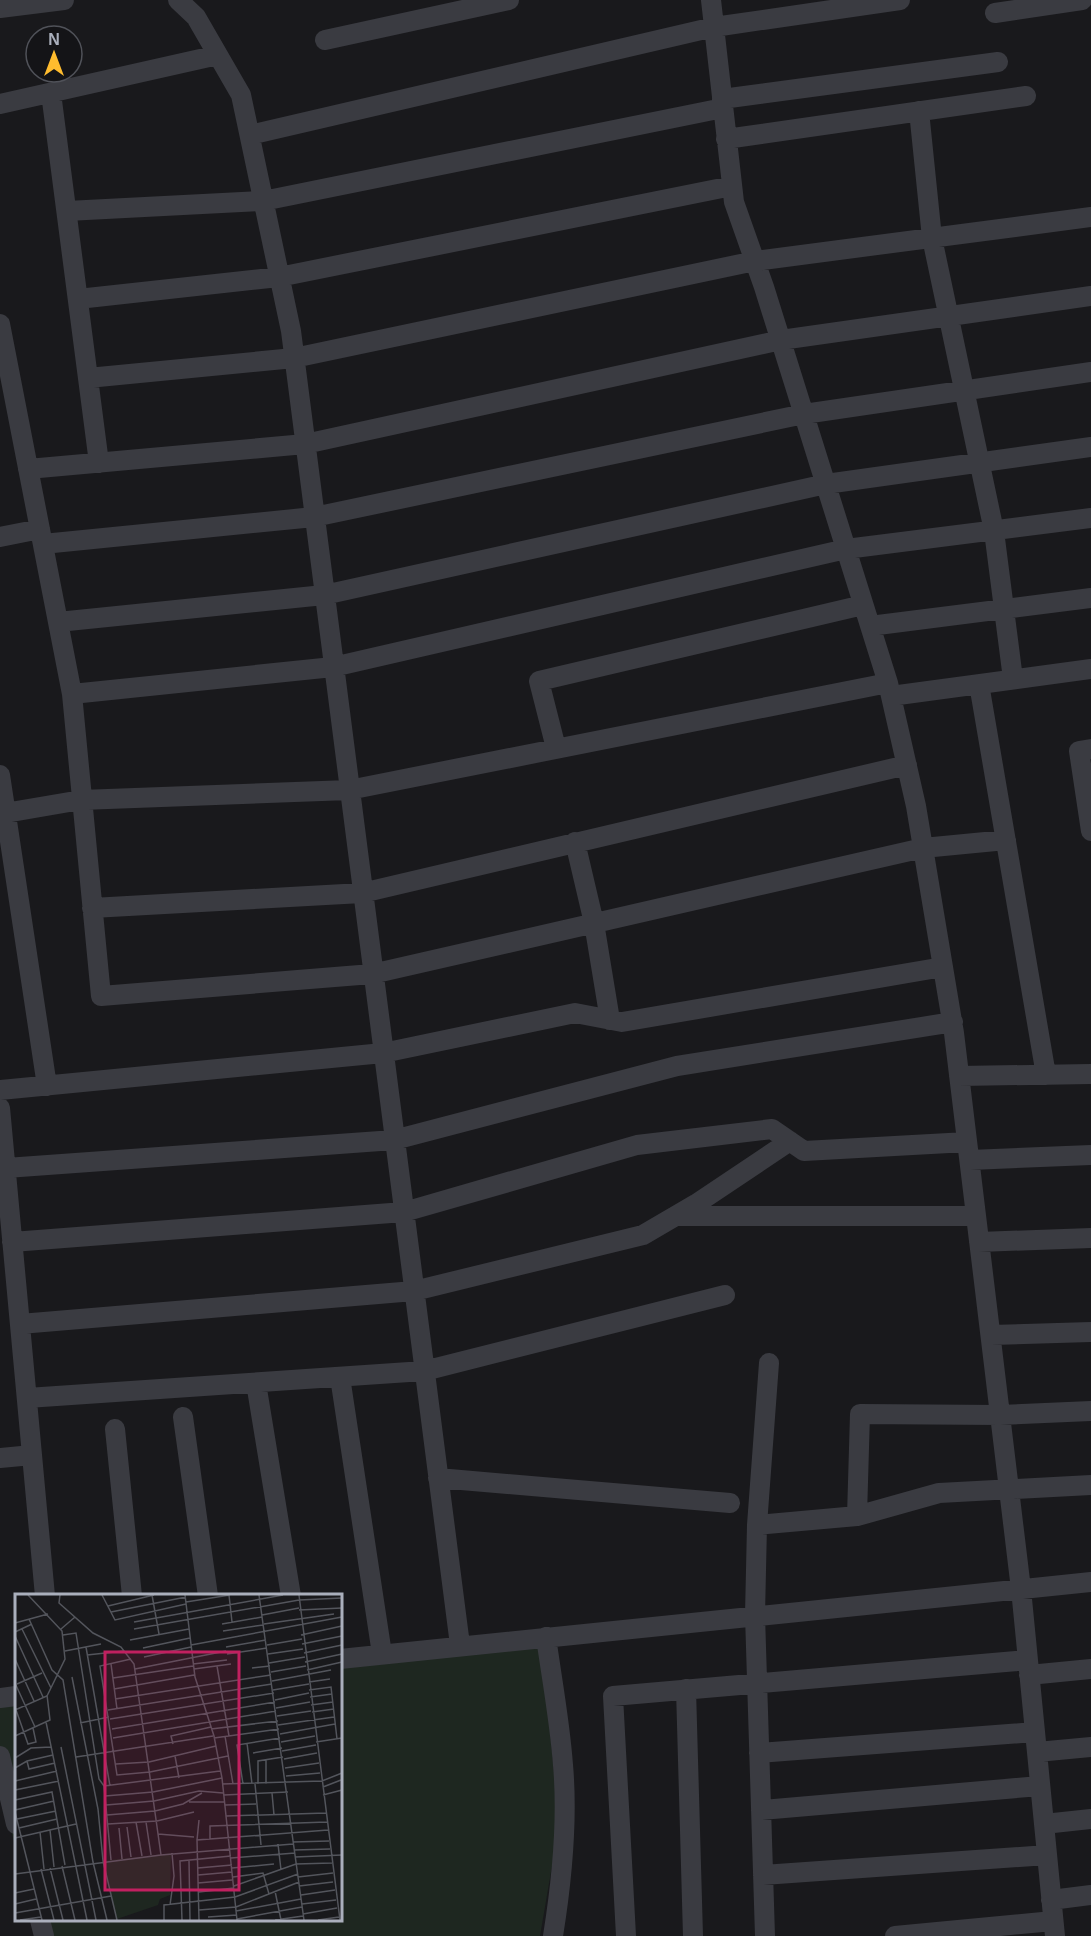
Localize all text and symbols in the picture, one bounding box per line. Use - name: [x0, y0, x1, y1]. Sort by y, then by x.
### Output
- north arrow: [24, 24, 84, 84]
- text: N: [48, 31, 60, 48]
- inset map: [15, 1594, 342, 1921]

